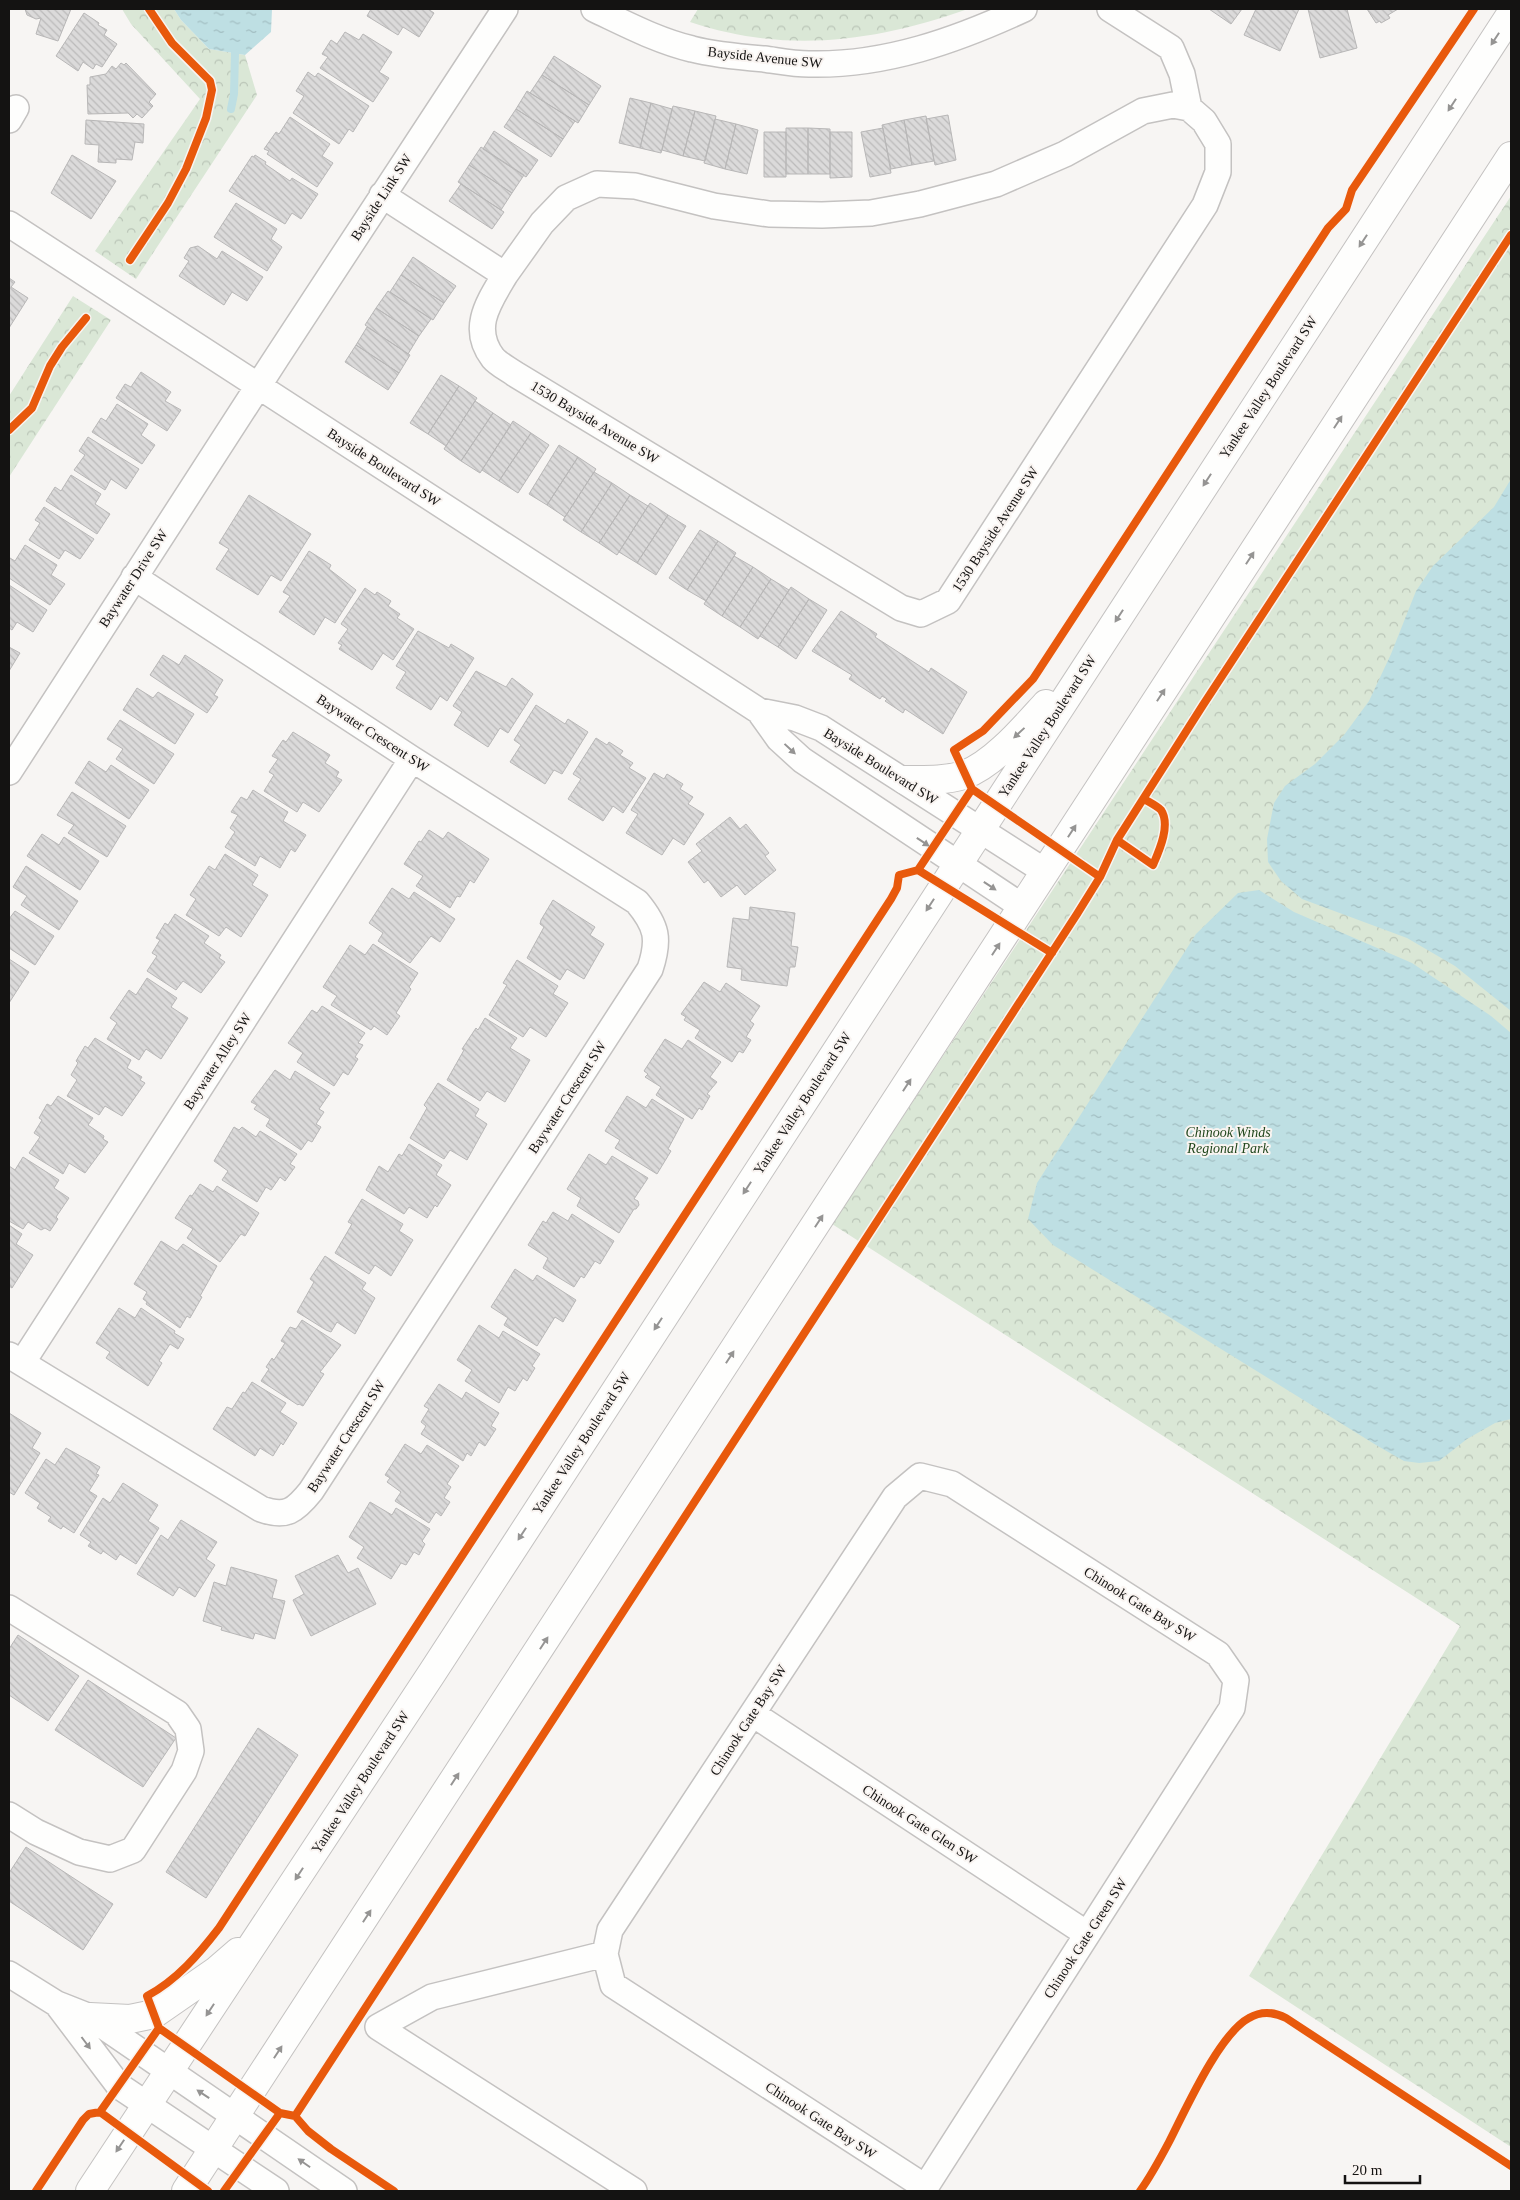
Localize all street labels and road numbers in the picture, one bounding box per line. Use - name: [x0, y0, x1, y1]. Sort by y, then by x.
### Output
- street label: Bayside Avenue SW: [707, 44, 824, 71]
- street label: Bayside Link SW: [348, 151, 415, 243]
- street label: Yankee Valley Boulevard SW: [1217, 313, 1321, 461]
- street label: 1530 Bayside Avenue SW: [528, 378, 662, 467]
- street label: Bayside Boulevard SW: [325, 425, 444, 510]
- street label: 1530 Bayside Avenue SW: [949, 463, 1042, 595]
- street label: Baywater Drive SW: [96, 526, 171, 630]
- street label: Yankee Valley Boulevard SW: [996, 652, 1100, 800]
- street label: Baywater Crescent SW: [314, 692, 432, 776]
- street label: Bayside Boulevard SW: [821, 725, 941, 808]
- street label: Baywater Alley SW: [181, 1010, 255, 1112]
- street label: Yankee Valley Boulevard SW: [751, 1029, 855, 1177]
- street label: Baywater Crescent SW: [526, 1038, 610, 1156]
- street label: Yankee Valley Boulevard SW: [530, 1369, 634, 1517]
- street label: Baywater Crescent SW: [305, 1377, 389, 1495]
- street label: Chinook Gate Bay SW: [1081, 1564, 1199, 1645]
- street label: Chinook Gate Bay SW: [707, 1662, 790, 1778]
- street label: Yankee Valley Boulevard SW: [309, 1708, 413, 1856]
- street label: Chinook Gate Glen SW: [860, 1782, 980, 1867]
- street label: Chinook Gate Green SW: [1041, 1875, 1130, 2001]
- street label: Chinook Gate Bay SW: [763, 2079, 879, 2162]

